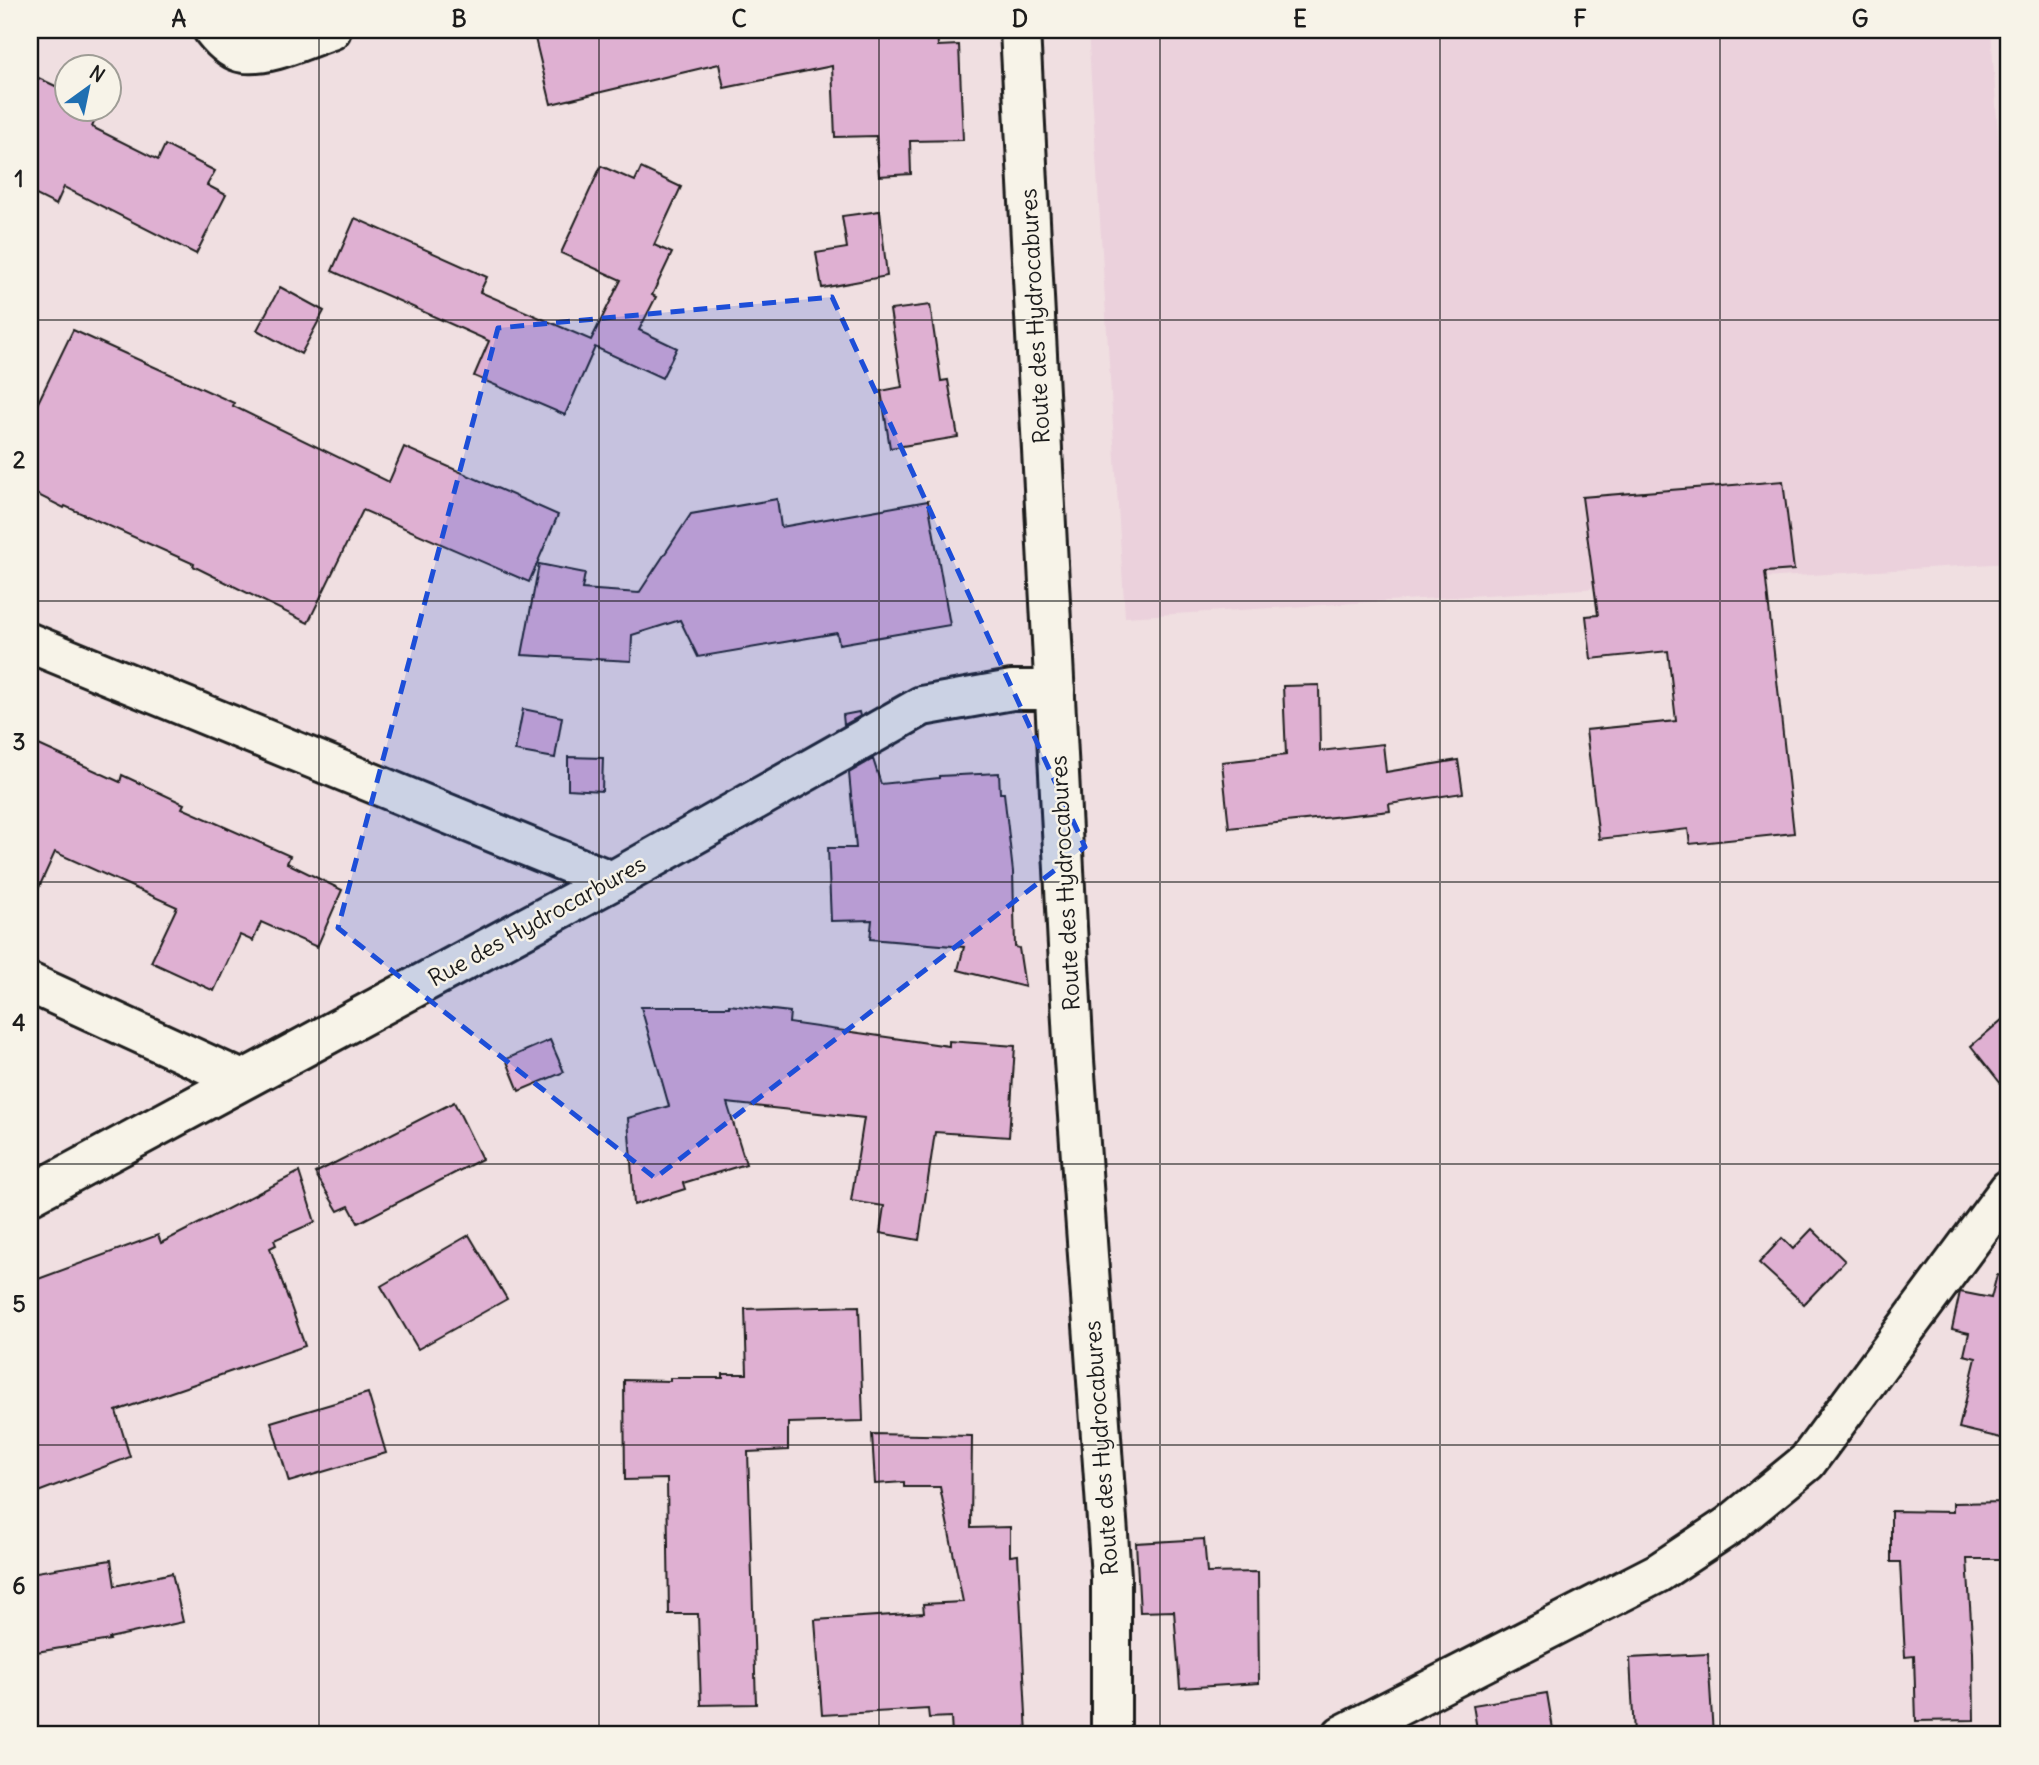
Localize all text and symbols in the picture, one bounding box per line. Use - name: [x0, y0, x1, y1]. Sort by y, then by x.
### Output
- text: A: [172, 4, 187, 33]
- text: B: [451, 4, 467, 33]
- text: C: [731, 4, 747, 33]
- text: D: [1012, 4, 1028, 33]
- text: E: [1293, 4, 1307, 33]
- text: F: [1573, 4, 1587, 33]
- text: G: [1852, 4, 1868, 33]
- north arrow: [52, 52, 122, 122]
- text: N: [85, 60, 109, 87]
- text: 1: [14, 164, 24, 193]
- street label: Route des Hydrocabures: [1013, 188, 1056, 444]
- text: 2: [13, 445, 26, 474]
- text: 3: [12, 727, 26, 756]
- street label: Route des Hydrocabures: [1043, 755, 1086, 1011]
- street label: Rue des Hydrocarbures: [423, 849, 651, 992]
- text: 4: [12, 1008, 26, 1037]
- text: 5: [12, 1289, 26, 1318]
- street label: Route des Hydrocabures: [1077, 1320, 1124, 1576]
- text: 6: [12, 1571, 26, 1600]

